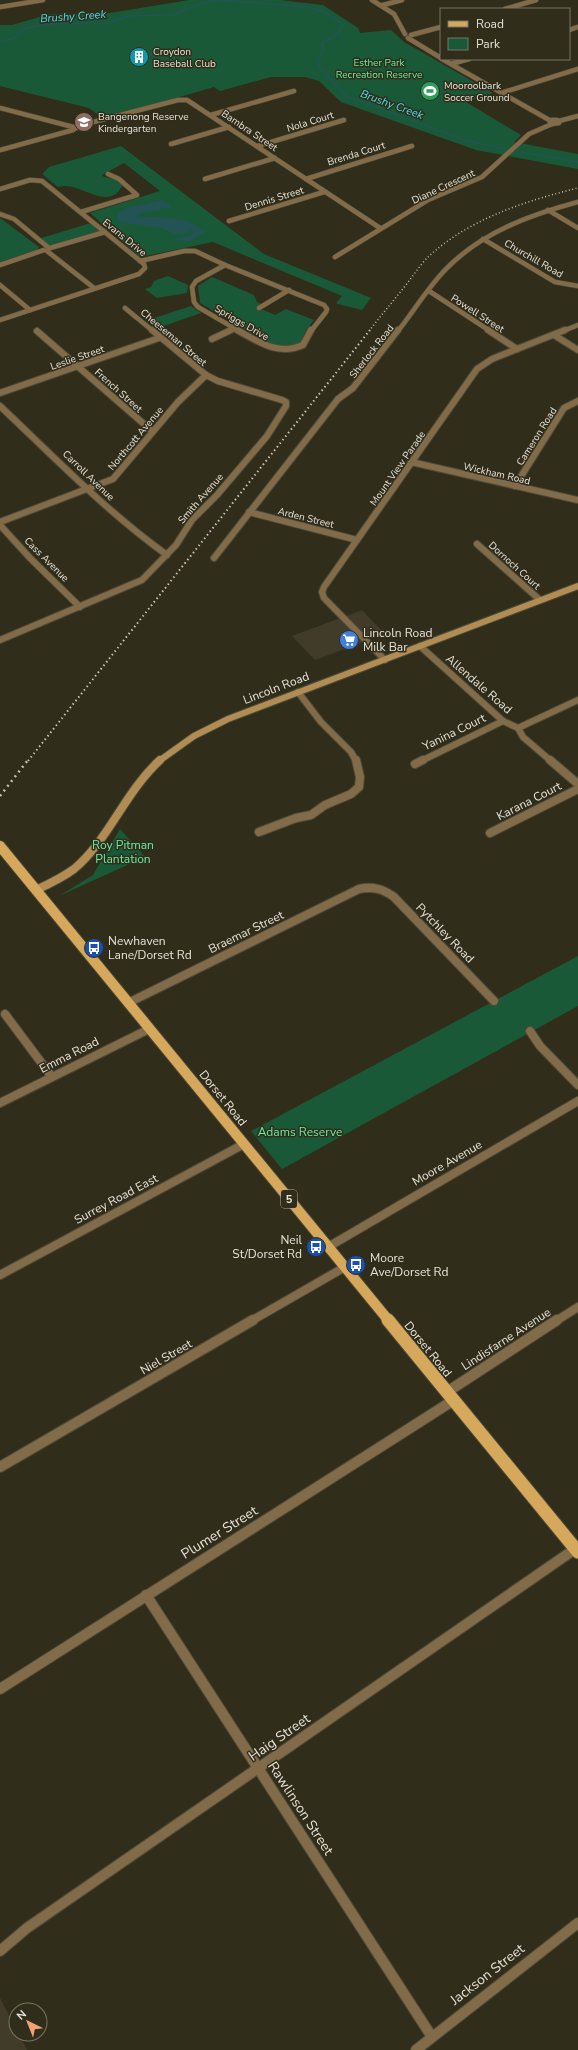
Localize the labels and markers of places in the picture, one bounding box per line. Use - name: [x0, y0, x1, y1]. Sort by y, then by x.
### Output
- place label: Croydon Baseball Club: [153, 45, 216, 71]
- building icon: Croydon Baseball Club: [128, 46, 150, 68]
- place label: Mooroolbark Soccer Ground: [444, 79, 510, 105]
- sports icon: Mooroolbark Soccer Ground: [419, 80, 441, 102]
- place label: Bangenong Reserve Kindergarten: [98, 110, 189, 136]
- school or university icon: Bangenong Reserve Kindergarten: [73, 111, 95, 133]
- place label: Lincoln Road Milk Bar: [363, 625, 433, 655]
- supermarket icon: Lincoln Road Milk Bar: [338, 629, 360, 651]
- place label: Newhaven Lane/Dorset Rd: [108, 933, 192, 963]
- bus stop icon: Newhaven Lane/Dorset Rd: [83, 937, 105, 959]
- place label: Neil St/Dorset Rd: [232, 1232, 302, 1262]
- bus stop icon: Neil St/Dorset Rd: [305, 1236, 327, 1258]
- place label: Moore Ave/Dorset Rd: [370, 1250, 448, 1280]
- bus stop icon: Moore Ave/Dorset Rd: [345, 1254, 367, 1276]

